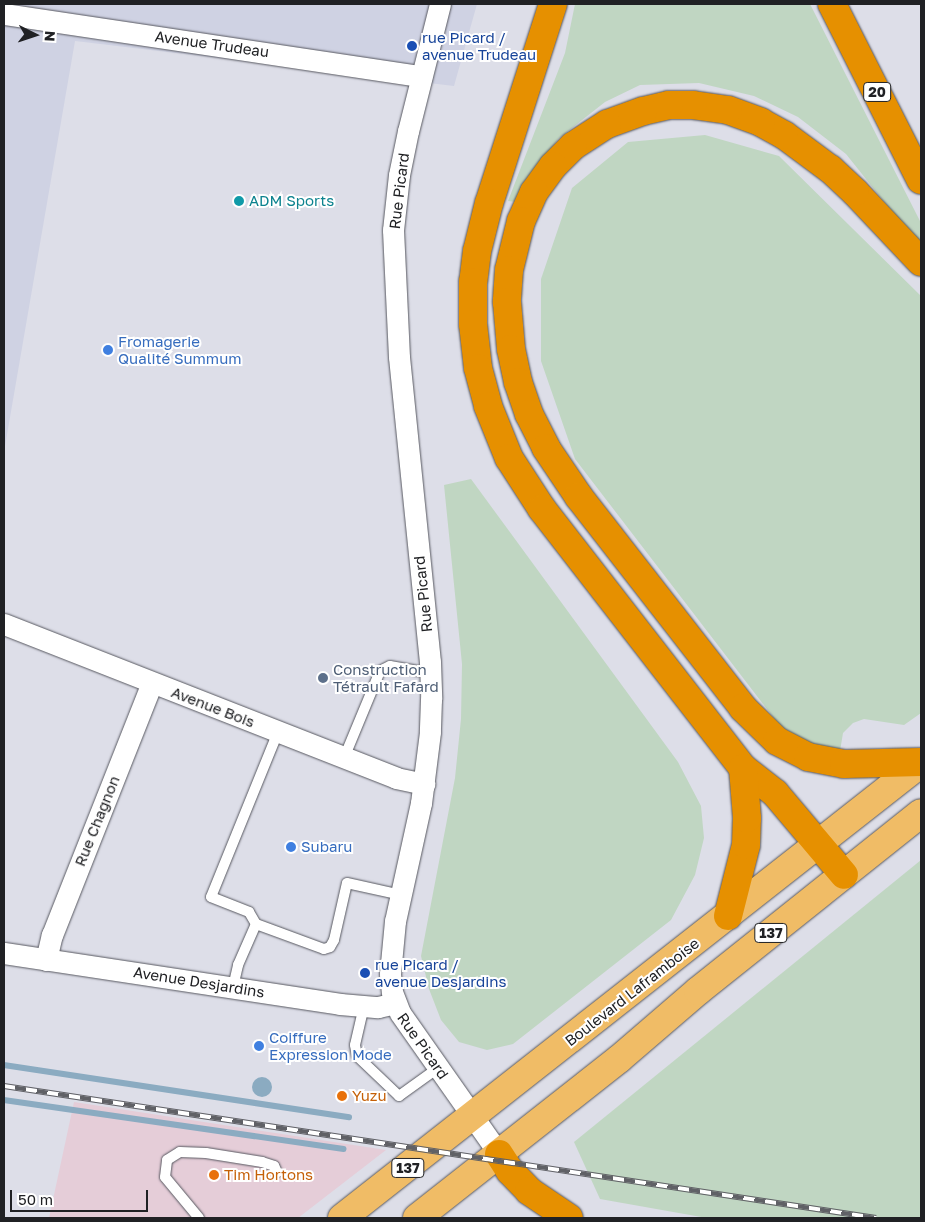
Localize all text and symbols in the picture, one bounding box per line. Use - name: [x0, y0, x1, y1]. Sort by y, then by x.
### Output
- north arrow: [10, 10, 60, 60]
- street label: Avenue Trudeau: [154, 27, 270, 61]
- place label: rue Picard / avenue Trudeau: [422, 28, 536, 63]
- text: N: [42, 30, 59, 42]
- marker: rue Picard / avenue Trudeau: [406, 40, 418, 52]
- road number: 20: [862, 80, 892, 104]
- street label: Rue Picard: [385, 152, 413, 230]
- place label: ADM Sports: [249, 192, 334, 210]
- marker: ADM Sports: [233, 195, 245, 207]
- place label: Fromagerie Qualité Summum: [118, 332, 241, 367]
- marker: Fromagerie Qualité Summum: [102, 344, 114, 356]
- street label: Rue Picard: [410, 555, 436, 633]
- place label: Construction Tétrault Fafard: [333, 660, 439, 695]
- marker: Construction Tétrault Fafard: [317, 672, 329, 684]
- street label: Avenue Bois: [169, 683, 257, 731]
- street label: Rue Chagnon: [71, 773, 123, 869]
- place label: Subaru: [301, 838, 352, 856]
- marker: Subaru: [285, 841, 297, 853]
- road number: 137: [754, 921, 788, 944]
- street label: Boulevard Laframboise: [561, 934, 703, 1050]
- place label: rue Picard / avenue Desjardins: [375, 955, 506, 990]
- street label: Avenue Desjardins: [132, 963, 266, 1001]
- marker: rue Picard / avenue Desjardins: [359, 967, 371, 979]
- street label: Rue Picard: [394, 1009, 452, 1083]
- place label: Coiffure Expression Mode: [269, 1028, 392, 1063]
- marker: Coiffure Expression Mode: [253, 1040, 265, 1052]
- place label: Yuzu: [352, 1087, 386, 1105]
- marker: Yuzu: [336, 1090, 348, 1102]
- road number: 137: [390, 1156, 426, 1180]
- place label: Tim Hortons: [224, 1166, 313, 1184]
- marker: Tim Hortons: [208, 1169, 220, 1181]
- scale bar: [12, 1180, 150, 1212]
- text: 50 m: [18, 1190, 53, 1208]

